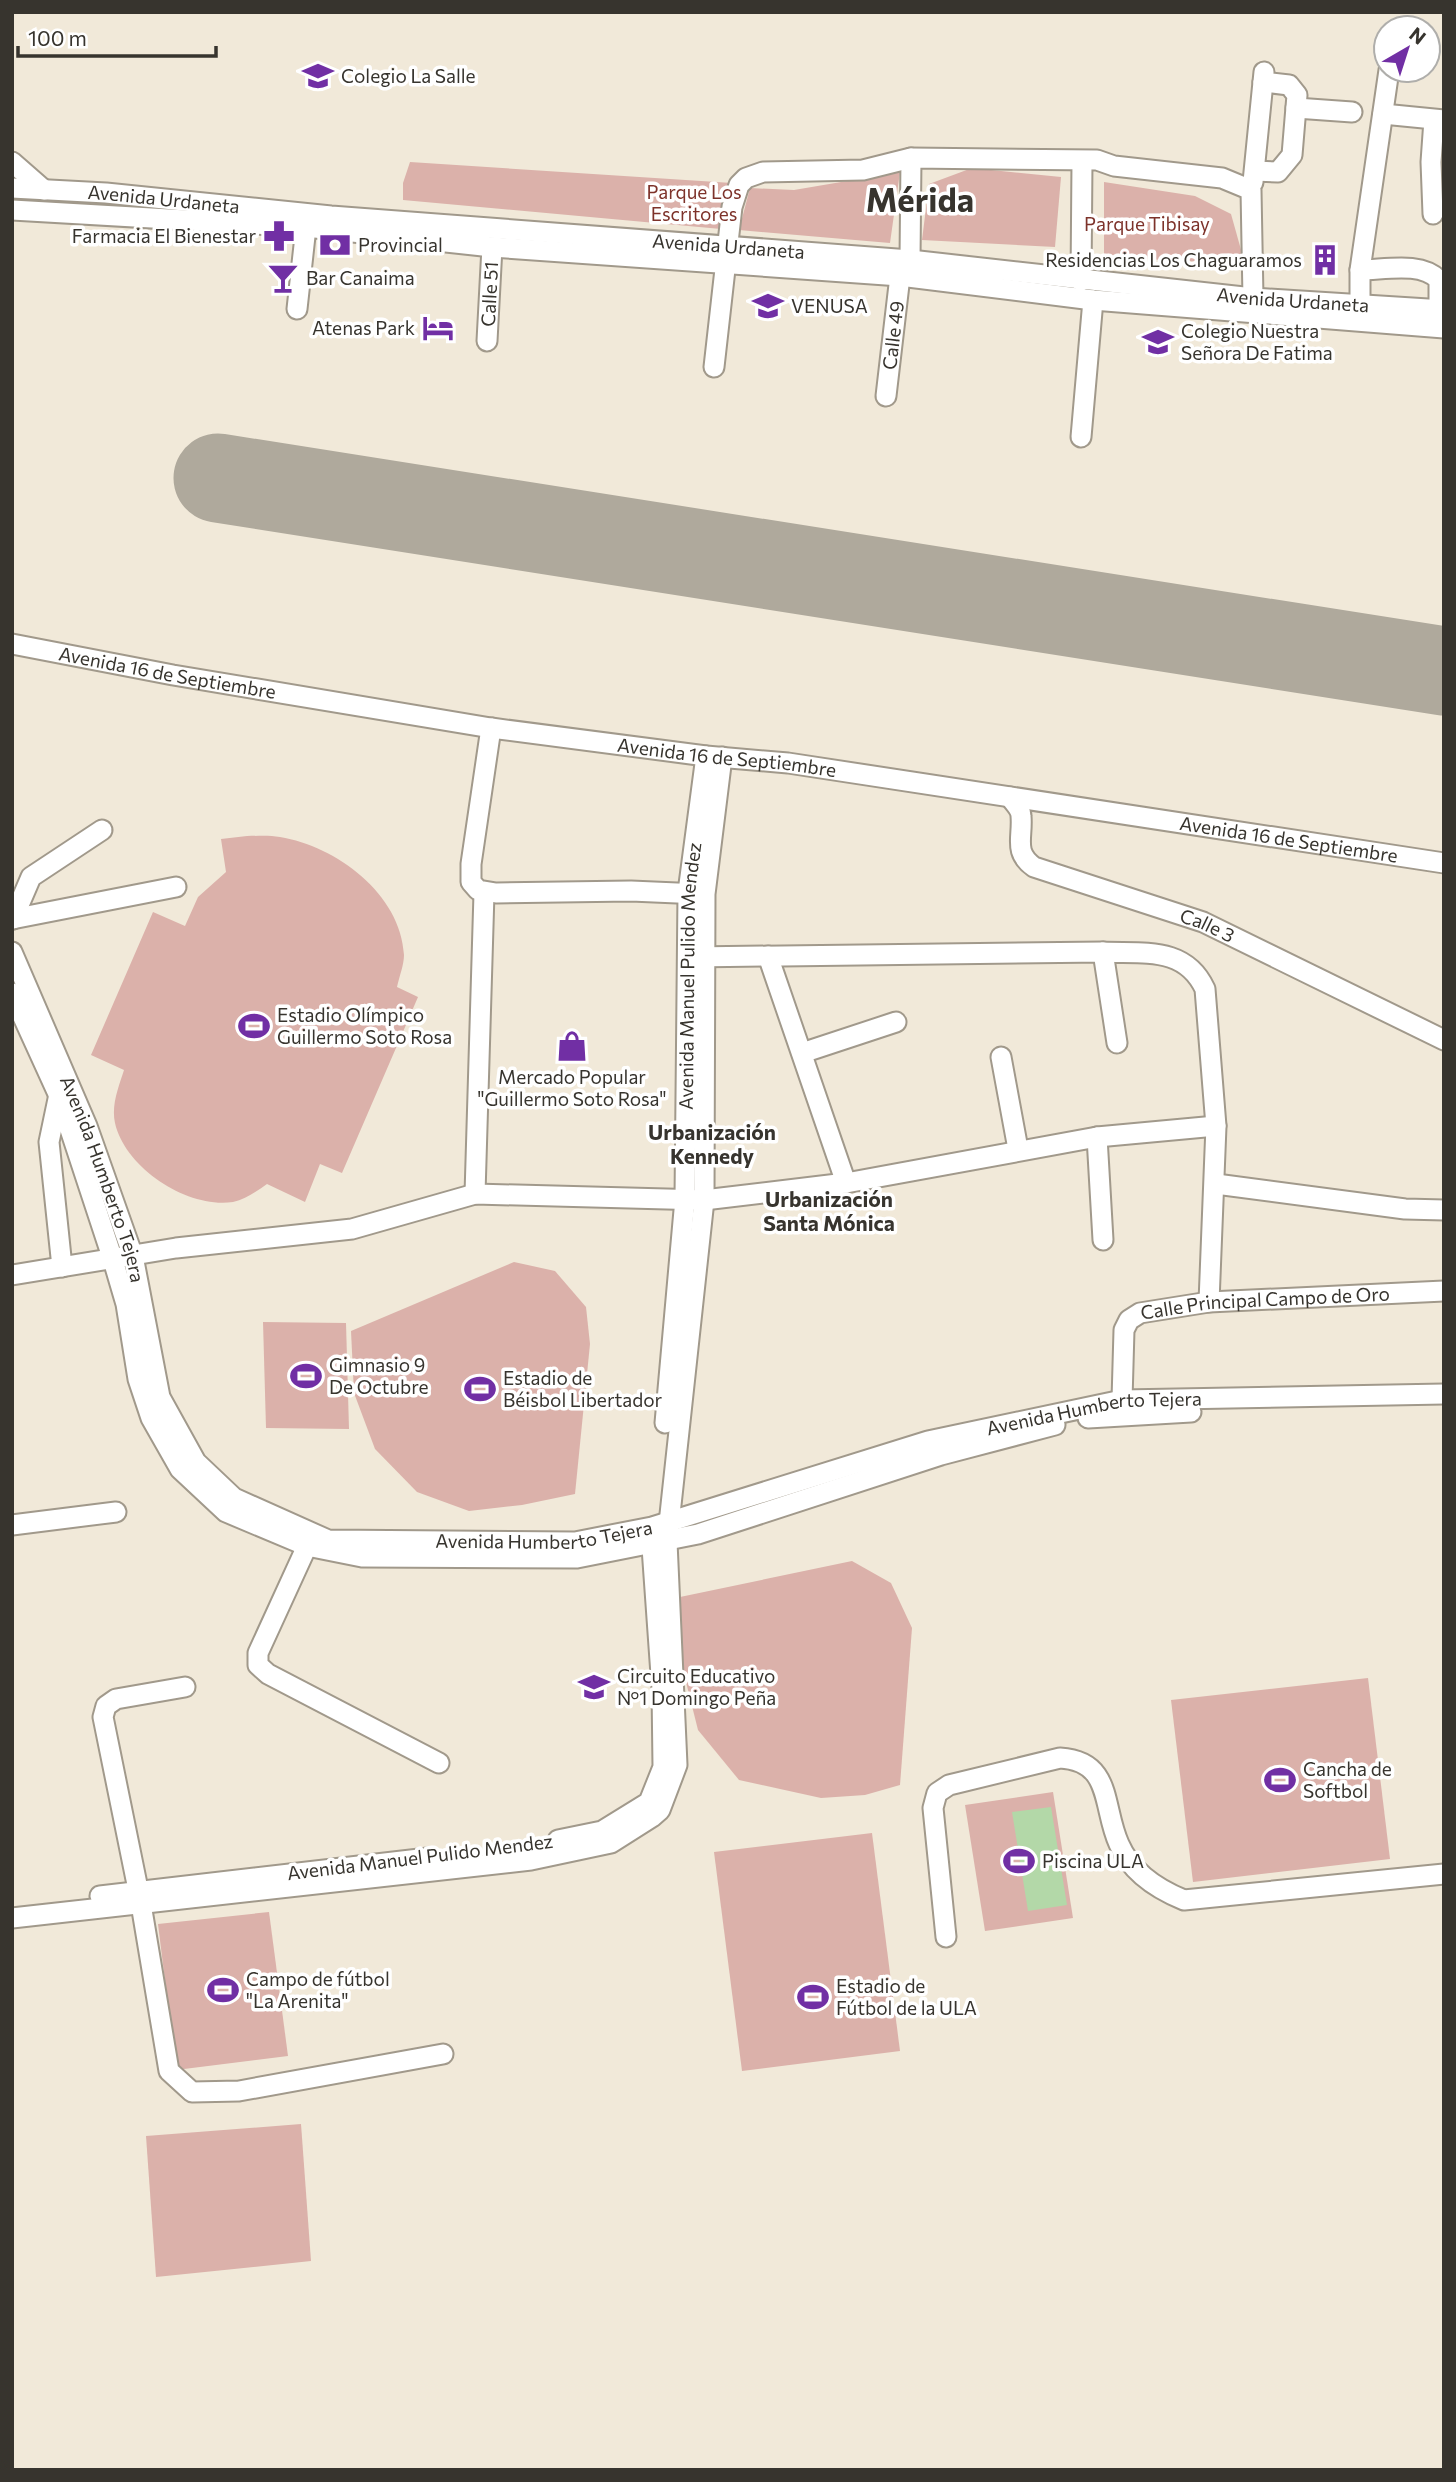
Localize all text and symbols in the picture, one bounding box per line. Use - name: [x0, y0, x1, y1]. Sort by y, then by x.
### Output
- scale bar: [18, 14, 215, 58]
- north arrow: [1372, 14, 1442, 84]
- text: N: [1405, 22, 1431, 49]
- text: 100 m: [28, 25, 87, 50]
- school or university icon: Colegio La Salle: [301, 59, 335, 93]
- place label: Colegio La Salle: [341, 64, 476, 87]
- district label: Mérida: [866, 178, 974, 219]
- street label: Avenida Urdaneta: [87, 180, 241, 218]
- park label: Parque Los Escritores: [646, 180, 742, 225]
- park label: Parque Tibisay: [1084, 212, 1210, 235]
- pharmacy icon: Farmacia El Bienestar: [262, 219, 296, 253]
- place label: Farmacia El Bienestar: [72, 224, 256, 247]
- bank icon: Provincial: [318, 228, 352, 262]
- street label: Avenida Urdaneta: [652, 228, 806, 263]
- place label: Provincial: [358, 233, 443, 256]
- building icon: Residencias Los Chaguaramos: [1308, 243, 1342, 277]
- place label: Residencias Los Chaguaramos: [1045, 248, 1302, 271]
- bar icon: Bar Canaima: [266, 261, 300, 295]
- street label: Calle 51: [476, 261, 502, 327]
- place label: Bar Canaima: [306, 266, 415, 289]
- street label: Avenida Urdaneta: [1216, 282, 1370, 316]
- school or university icon: VENUSA: [751, 289, 785, 323]
- place label: VENUSA: [791, 294, 868, 317]
- street label: Calle 49: [877, 300, 908, 371]
- hotel icon: Atenas Park: [421, 311, 455, 345]
- place label: Atenas Park: [312, 316, 415, 339]
- place label: Colegio Nuestra Señora De Fatima: [1181, 319, 1333, 364]
- school or university icon: Colegio Nuestra Señora De Fatima: [1141, 325, 1175, 359]
- street label: Avenida 16 de Septiembre: [57, 641, 278, 703]
- street label: Avenida 16 de Septiembre: [616, 733, 838, 781]
- street label: Avenida 16 de Septiembre: [1178, 811, 1399, 867]
- street label: Avenida Manuel Pulido Mendez: [674, 841, 705, 1110]
- street label: Calle 3: [1177, 903, 1239, 947]
- place label: Estadio Olímpico Guillermo Soto Rosa: [277, 1003, 452, 1048]
- sports icon: Estadio Olímpico Guillermo Soto Rosa: [237, 1009, 271, 1043]
- shop icon: Mercado Popular "Guillermo Soto Rosa": [555, 1029, 589, 1063]
- place label: Mercado Popular "Guillermo Soto Rosa": [477, 1065, 667, 1110]
- street label: Avenida Humberto Tejera: [56, 1072, 150, 1284]
- district label: Urbanización Kennedy: [648, 1119, 776, 1168]
- district label: Urbanización Santa Mónica: [763, 1186, 895, 1235]
- street label: Calle Principal Campo de Oro: [1139, 1282, 1390, 1324]
- place label: Gimnasio 9 De Octubre: [329, 1353, 429, 1398]
- sports icon: Gimnasio 9 De Octubre: [289, 1359, 323, 1393]
- place label: Estadio de Béisbol Libertador: [503, 1366, 663, 1411]
- sports icon: Estadio de Béisbol Libertador: [463, 1372, 497, 1406]
- street label: Avenida Humberto Tejera: [984, 1387, 1202, 1439]
- street label: Avenida Humberto Tejera: [435, 1515, 654, 1553]
- place label: Circuito Educativo Nº1 Domingo Peña: [617, 1664, 776, 1709]
- school or university icon: Circuito Educativo Nº1 Domingo Peña: [577, 1670, 611, 1704]
- place label: Cancha de Softbol: [1303, 1757, 1392, 1802]
- sports icon: Cancha de Softbol: [1263, 1763, 1297, 1797]
- street label: Avenida Manuel Pulido Mendez: [286, 1829, 554, 1884]
- sports icon: Piscina ULA: [1002, 1844, 1036, 1878]
- place label: Piscina ULA: [1042, 1849, 1144, 1872]
- place label: Campo de fútbol "La Arenita": [246, 1967, 390, 2012]
- sports icon: Campo de fútbol "La Arenita": [206, 1973, 240, 2007]
- place label: Estadio de Fútbol de la ULA: [836, 1974, 977, 2019]
- sports icon: Estadio de Fútbol de la ULA: [796, 1980, 830, 2014]

